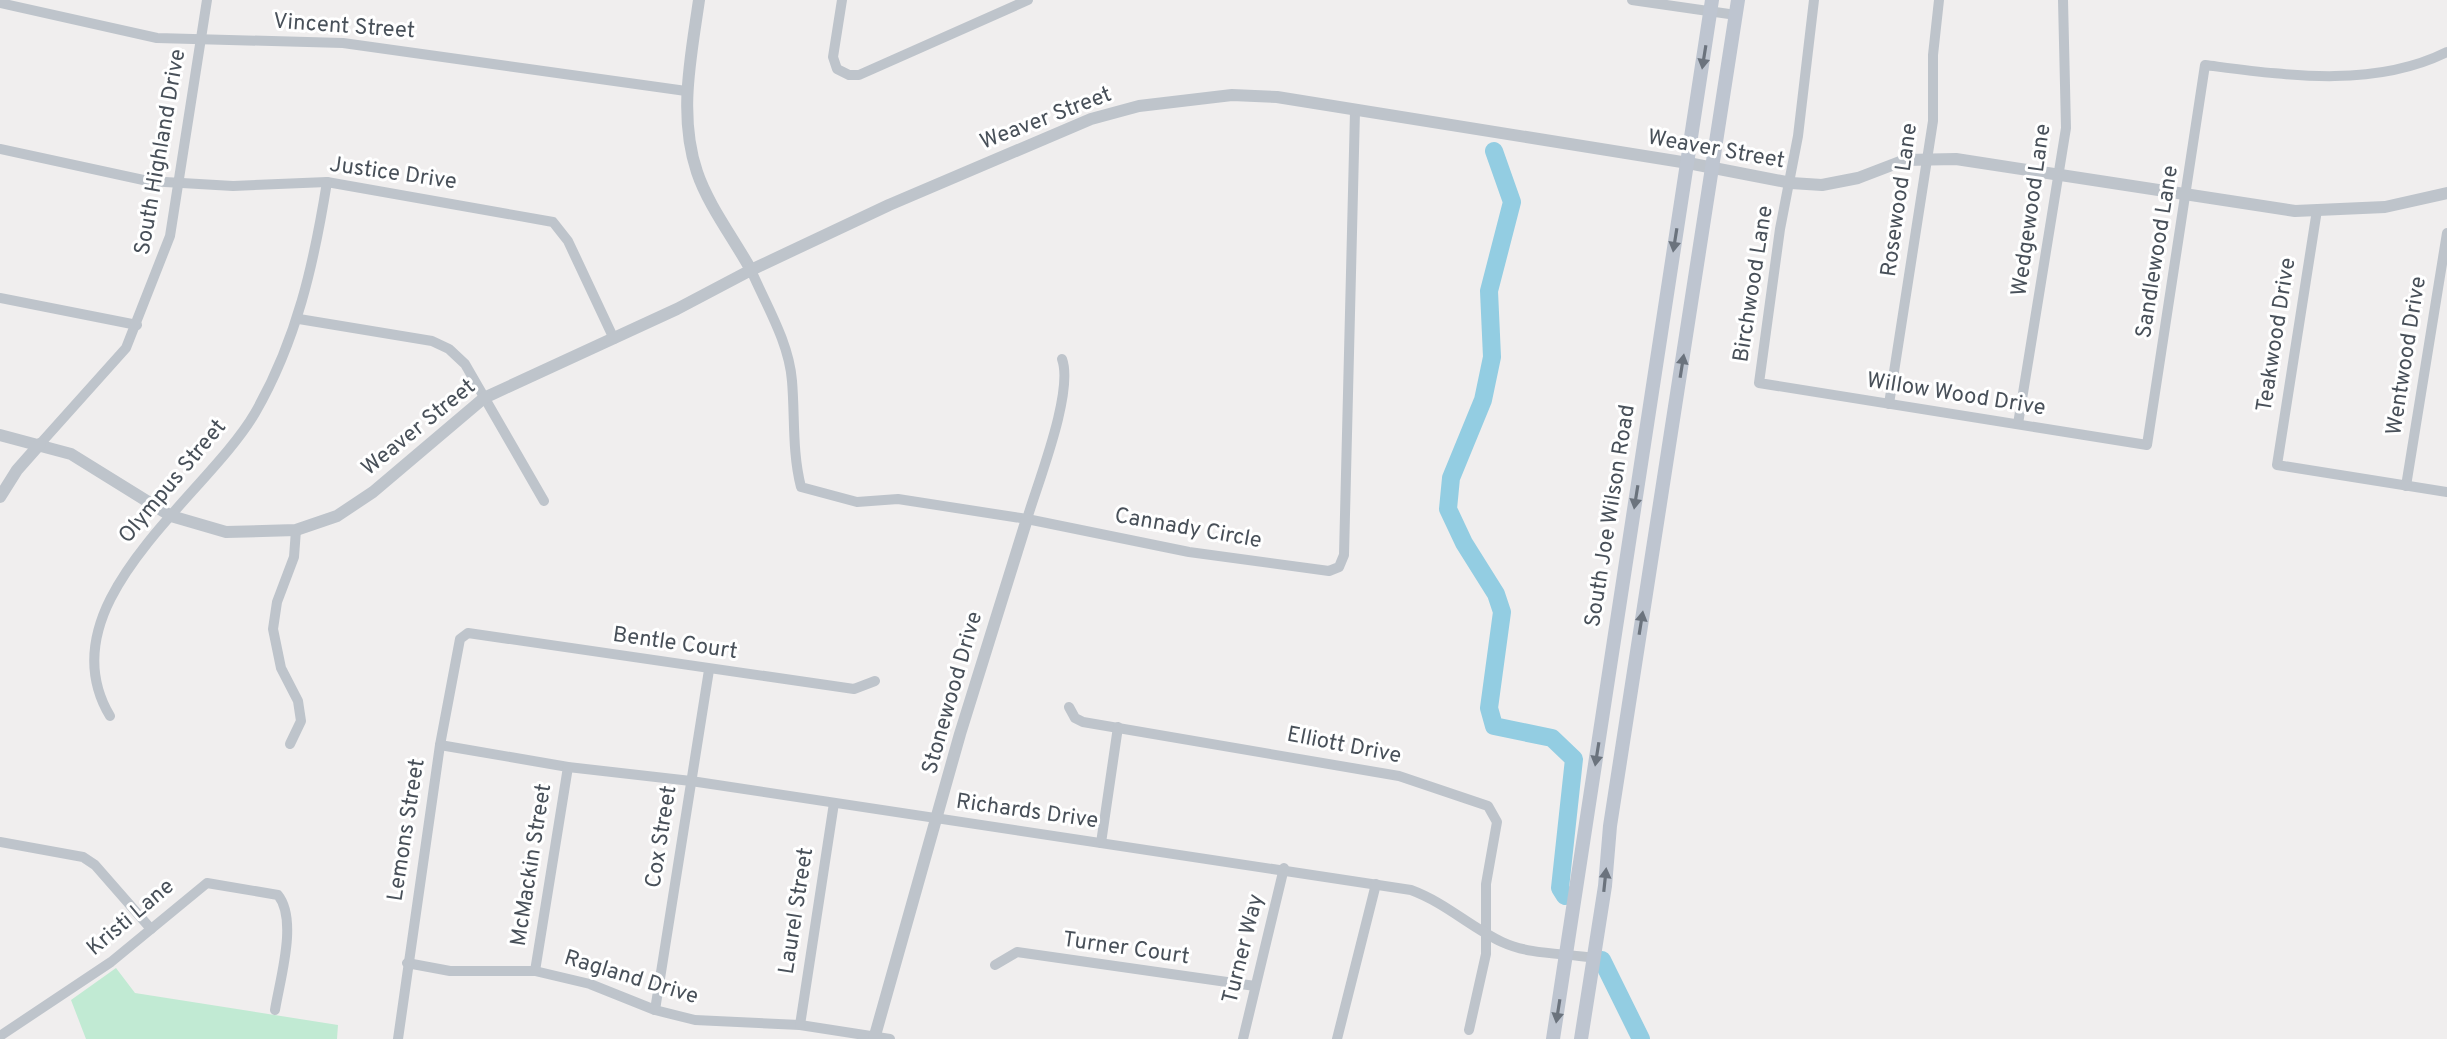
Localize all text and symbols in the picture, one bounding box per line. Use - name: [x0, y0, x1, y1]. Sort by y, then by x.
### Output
- street label: Vincent Street: [272, 9, 416, 45]
- one-way arrow: [1697, 45, 1710, 70]
- street label: South Highland Drive: [130, 47, 192, 257]
- street label: Weaver Street: [976, 82, 1116, 156]
- street label: Rosewood Lane: [1876, 121, 1924, 279]
- street label: Wedgewood Lane: [2007, 122, 2057, 298]
- street label: Weaver Street: [1645, 125, 1787, 175]
- street label: Justice Drive: [328, 152, 458, 196]
- street label: Sandlewood Lane: [2131, 164, 2185, 340]
- street label: Birchwood Lane: [1728, 204, 1780, 364]
- one-way arrow: [1668, 227, 1680, 252]
- street label: Teakwood Drive: [2251, 256, 2303, 414]
- street label: Wentwood Drive: [2381, 275, 2433, 437]
- one-way arrow: [1676, 353, 1688, 378]
- street label: Willow Wood Drive: [1864, 368, 2048, 422]
- street label: Weaver Street: [357, 374, 481, 482]
- street label: South Joe Wilson Road: [1580, 403, 1642, 629]
- street label: Olympus Street: [113, 415, 233, 549]
- one-way arrow: [1629, 484, 1642, 509]
- street label: Cannady Circle: [1112, 503, 1264, 555]
- street label: Stonewood Drive: [917, 609, 989, 777]
- one-way arrow: [1636, 610, 1648, 635]
- street label: Bentle Court: [611, 622, 739, 666]
- street label: Elliott Drive: [1285, 722, 1403, 770]
- one-way arrow: [1591, 742, 1603, 767]
- street label: Lemons Street: [382, 757, 432, 903]
- street label: McMackin Street: [506, 782, 558, 948]
- street label: Cox Street: [641, 784, 683, 890]
- street label: Richards Drive: [954, 789, 1100, 835]
- street label: Laurel Street: [774, 846, 820, 976]
- one-way arrow: [1598, 867, 1611, 892]
- street label: Kristi Lane: [82, 874, 180, 962]
- street label: Turner Way: [1217, 891, 1271, 1007]
- street label: Turner Court: [1061, 927, 1191, 971]
- street label: Ragland Drive: [561, 945, 701, 1011]
- one-way arrow: [1551, 999, 1563, 1024]

